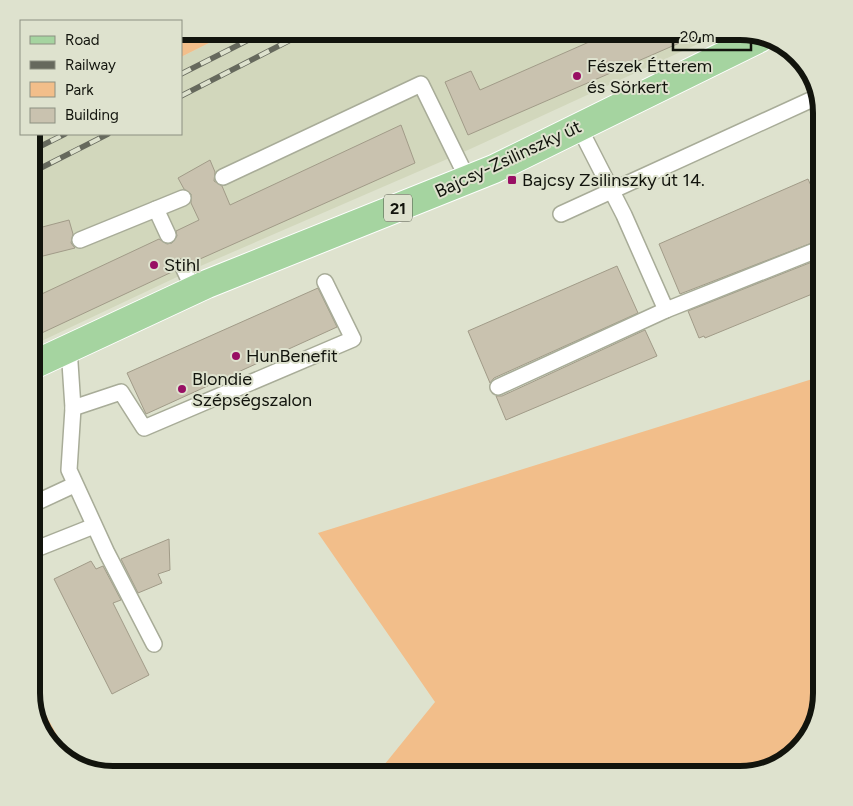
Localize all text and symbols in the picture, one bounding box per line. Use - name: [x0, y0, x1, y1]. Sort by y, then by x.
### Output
- legend: [20, 20, 182, 135]
- scale bar: [673, 20, 750, 52]
- text: 20 m: [680, 28, 714, 46]
- text: Road: [65, 31, 100, 49]
- place label: Fészek Étterem és Sörkert: [587, 55, 712, 98]
- text: Railway: [65, 56, 116, 74]
- marker: Fészek Étterem és Sörkert: [571, 70, 583, 82]
- text: Park: [65, 81, 94, 99]
- text: Building: [65, 106, 119, 124]
- street label: Bajcsy-Zsilinszky út: [431, 115, 585, 203]
- place label: Bajcsy Zsilinszky út 14.: [522, 169, 705, 191]
- marker: Bajcsy Zsilinszky út 14.: [506, 174, 518, 186]
- road number: 21: [384, 194, 412, 222]
- place label: Stihl: [164, 254, 200, 276]
- marker: Stihl: [148, 259, 160, 271]
- place label: HunBenefit: [246, 345, 338, 367]
- marker: HunBenefit: [230, 350, 242, 362]
- place label: Blondie Szépségszalon: [192, 368, 312, 411]
- marker: Blondie Szépségszalon: [176, 383, 188, 395]

